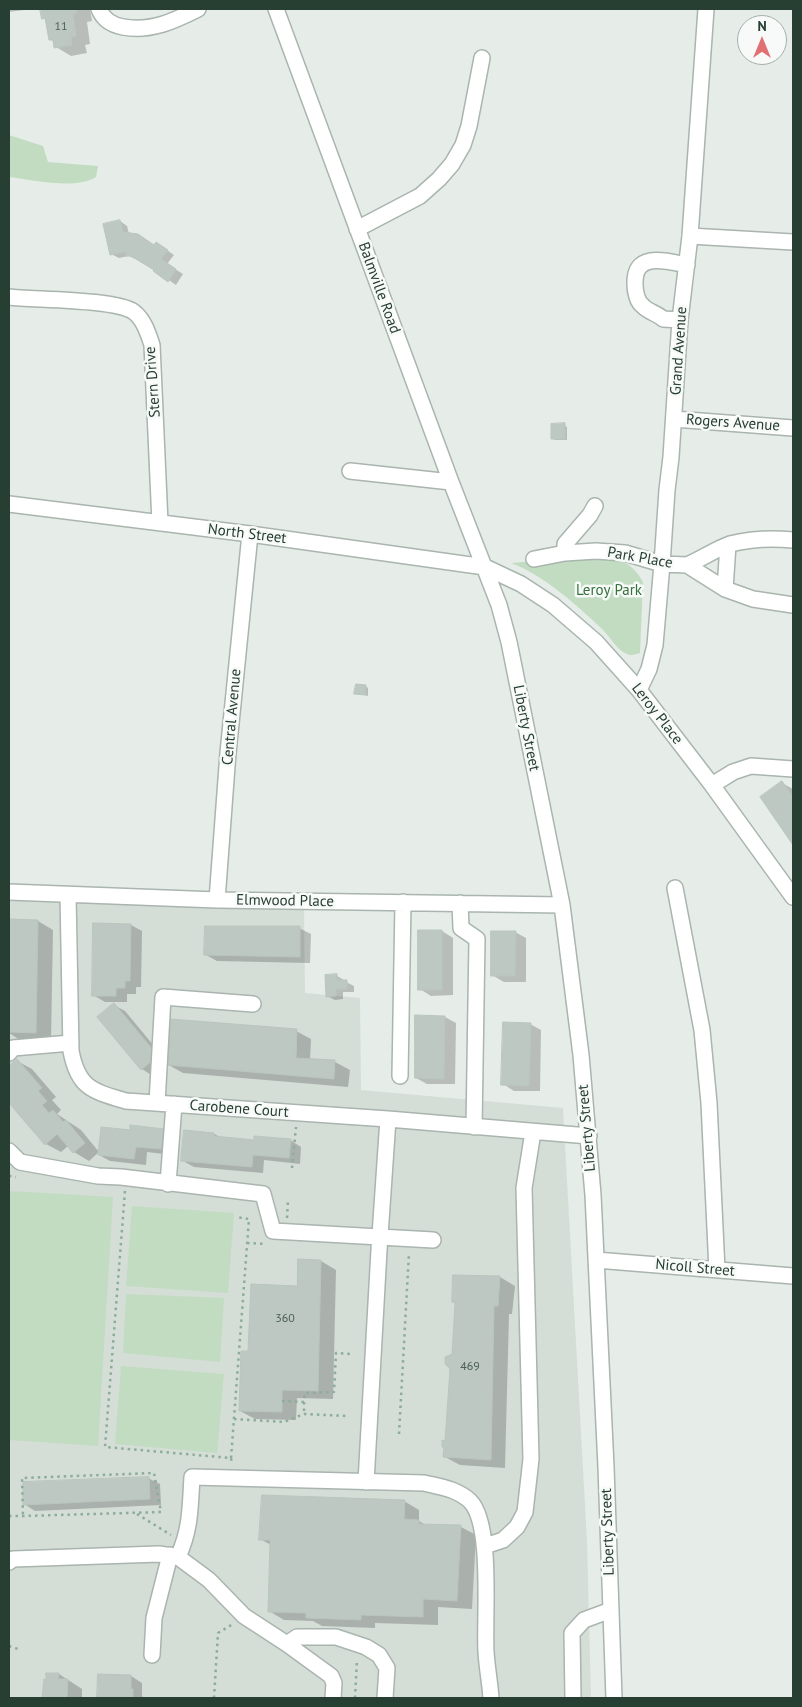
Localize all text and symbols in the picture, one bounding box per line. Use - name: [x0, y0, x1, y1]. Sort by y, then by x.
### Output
- north arrow: [737, 15, 787, 65]
- text: N: [757, 17, 767, 35]
- house number: 11: [54, 20, 68, 34]
- street label: Balmville Road: [354, 240, 404, 336]
- street label: Grand Avenue: [667, 306, 691, 396]
- street label: Stern Drive: [142, 346, 164, 418]
- street label: Rogers Avenue: [685, 411, 781, 435]
- street label: North Street: [207, 520, 287, 548]
- street label: Park Place: [606, 543, 674, 573]
- park label: Leroy Park: [576, 582, 642, 600]
- street label: Central Avenue: [219, 668, 245, 766]
- street label: Leroy Place: [628, 680, 686, 748]
- street label: Liberty Street: [509, 683, 543, 773]
- street label: Elmwood Place: [236, 891, 334, 911]
- street label: Liberty Street: [574, 1084, 600, 1172]
- street label: Carobene Court: [189, 1097, 289, 1121]
- street label: Nicoll Street: [655, 1256, 735, 1280]
- house number: 360: [275, 1312, 295, 1326]
- house number: 469: [460, 1360, 480, 1374]
- street label: Liberty Street: [597, 1488, 619, 1576]

